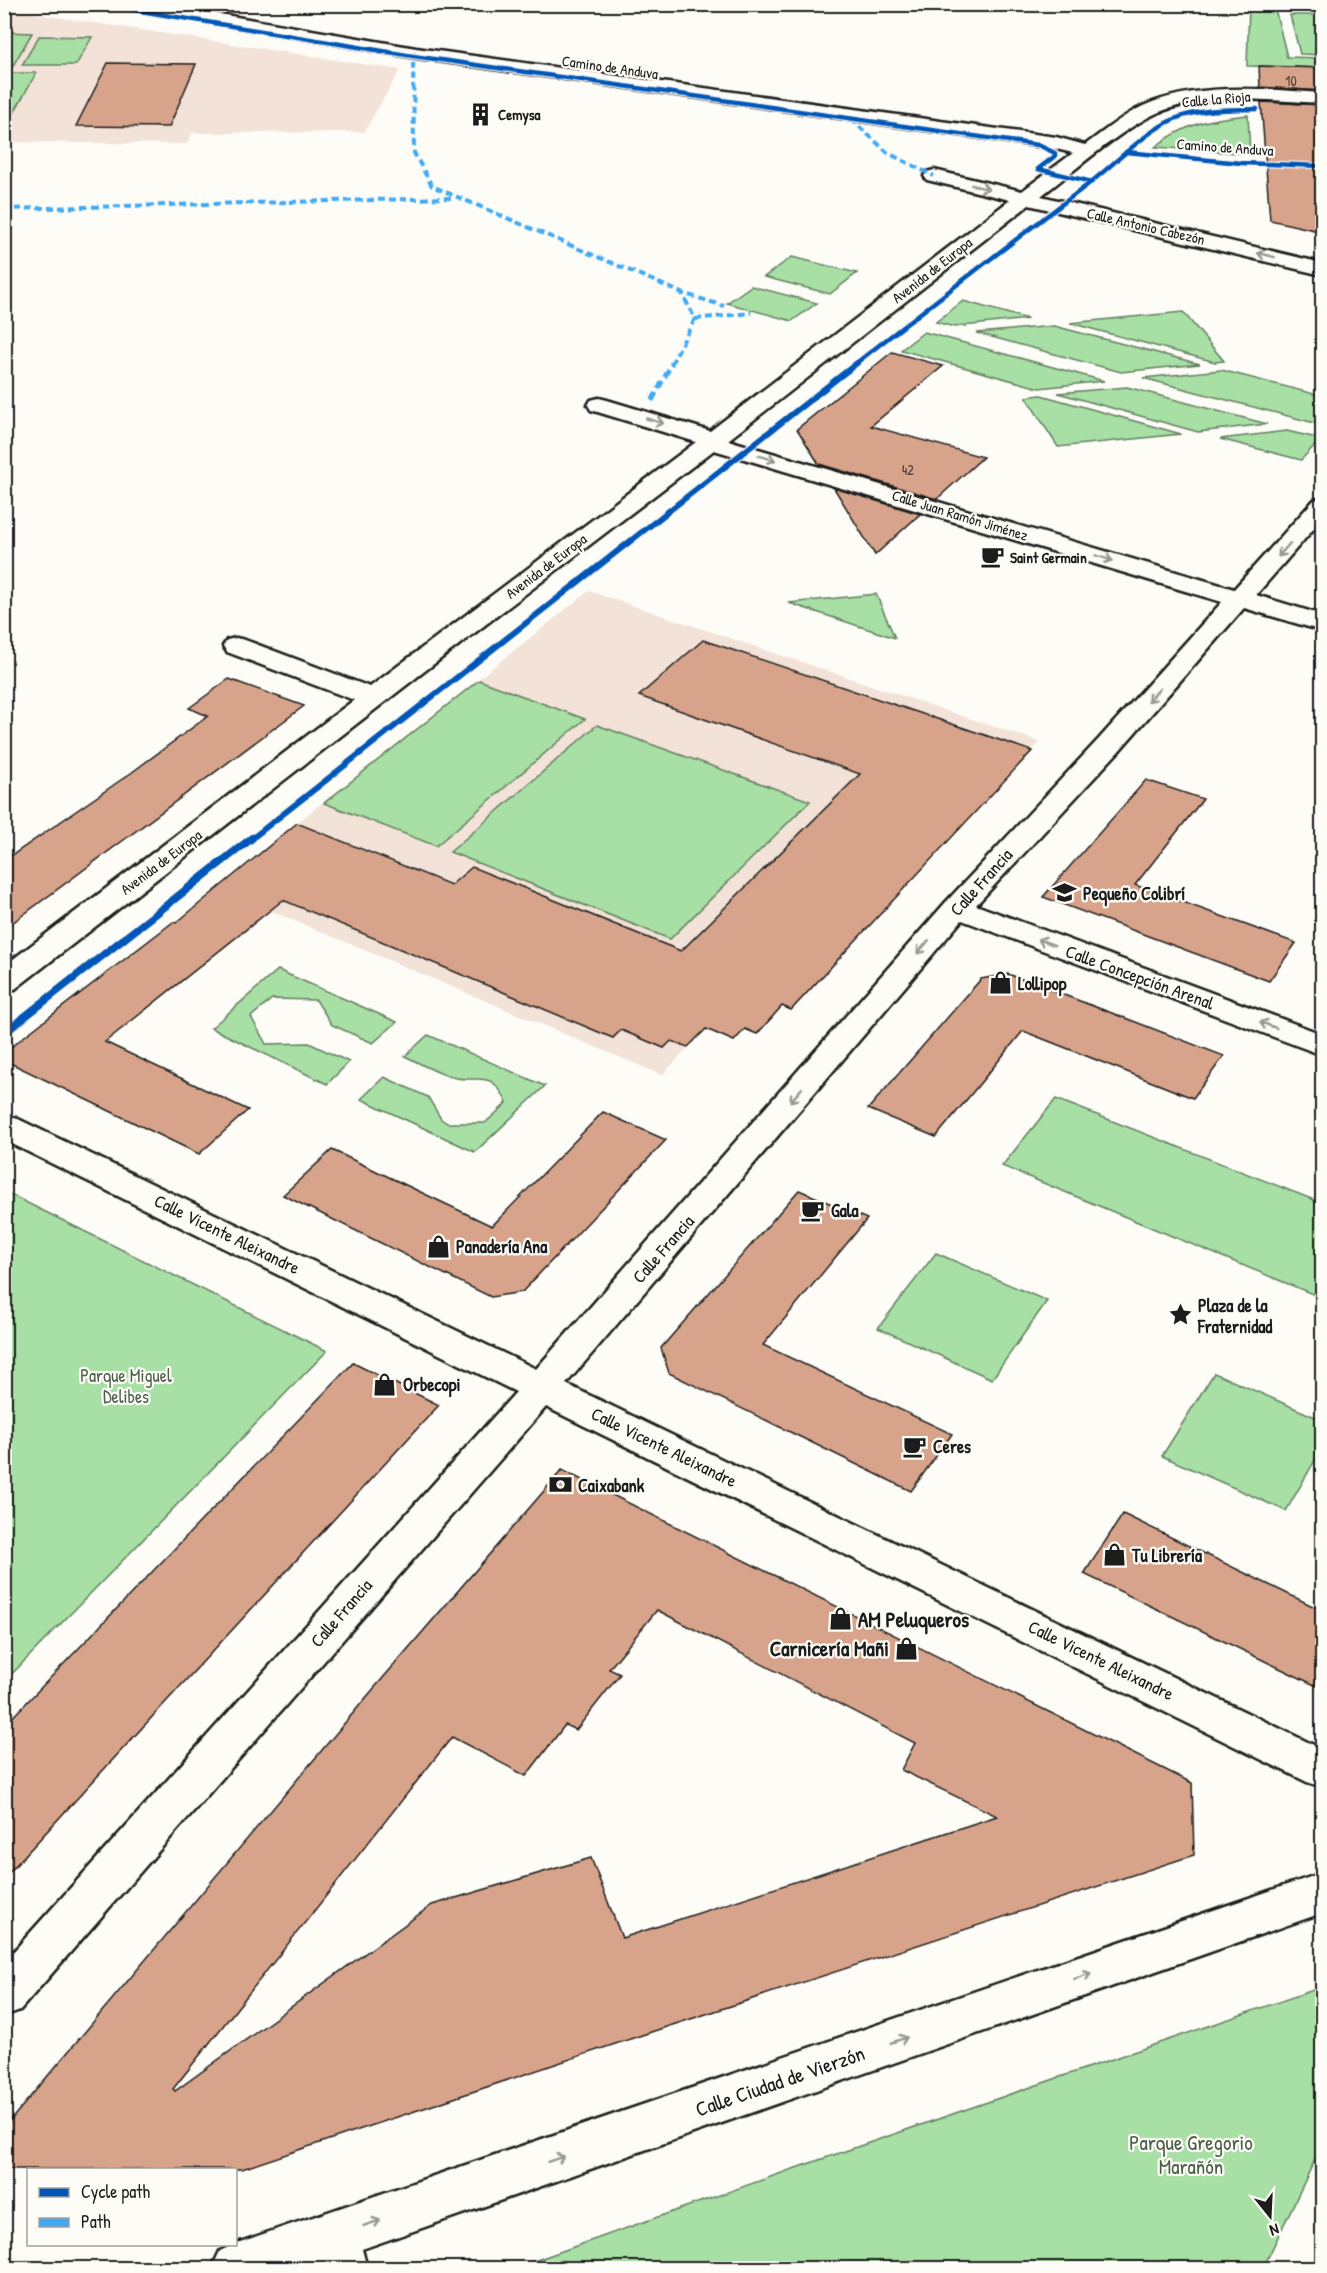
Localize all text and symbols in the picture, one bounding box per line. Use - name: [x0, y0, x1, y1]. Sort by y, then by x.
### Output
- street label: Camino de Anduva: [560, 50, 660, 84]
- house number: 10: [1285, 71, 1297, 90]
- street label: Calle la Rioja: [1181, 86, 1251, 112]
- building icon: Cemysa: [467, 101, 493, 127]
- place label: Cemysa: [498, 104, 541, 126]
- street label: Camino de Anduva: [1176, 133, 1274, 161]
- one-way arrow: [970, 181, 989, 193]
- street label: Calle Antonio Cabezón: [1085, 202, 1207, 250]
- street label: Avenida de Europa: [887, 232, 977, 308]
- one-way arrow: [1257, 248, 1276, 260]
- one-way arrow: [645, 416, 664, 427]
- one-way arrow: [757, 453, 776, 464]
- house number: 42: [902, 460, 914, 479]
- street label: Calle Juan Ramón Jiménez: [889, 484, 1031, 546]
- street label: Avenida de Europa: [501, 528, 591, 603]
- one-way arrow: [1277, 542, 1291, 557]
- cafe icon: Saint Germain: [979, 544, 1005, 570]
- place label: Saint Germain: [1010, 547, 1087, 568]
- one-way arrow: [1094, 553, 1113, 564]
- one-way arrow: [1147, 687, 1161, 702]
- street label: Avenida de Europa: [116, 824, 206, 899]
- street label: Calle Francia: [944, 843, 1018, 921]
- school or university icon: Pequeño Colibrí: [1052, 880, 1078, 906]
- place label: Pequeño Colibrí: [1083, 881, 1185, 907]
- one-way arrow: [1037, 935, 1055, 946]
- street label: Calle Concepción Arenal: [1062, 938, 1218, 1016]
- one-way arrow: [916, 939, 930, 954]
- shop icon: Lollipop: [987, 970, 1013, 996]
- place label: Lollipop: [1018, 971, 1067, 997]
- one-way arrow: [1259, 1018, 1278, 1029]
- one-way arrow: [789, 1087, 803, 1102]
- street label: Calle Vicente Aleixandre: [150, 1188, 304, 1280]
- cafe icon: Gala: [800, 1197, 826, 1223]
- place label: Gala: [831, 1198, 859, 1223]
- street label: Calle Francia: [626, 1210, 700, 1288]
- shop icon: Panadería Ana: [425, 1233, 451, 1259]
- place label: Panadería Ana: [456, 1234, 548, 1259]
- place label: Plaza de la Fraternidad: [1197, 1293, 1272, 1339]
- place icon: Plaza de la Fraternidad: [1167, 1302, 1193, 1328]
- park label: Parque Miguel Delibes: [80, 1363, 172, 1409]
- shop icon: Orbecopi: [372, 1371, 398, 1397]
- place label: Orbecopi: [403, 1372, 461, 1398]
- street label: Calle Vicente Aleixandre: [587, 1401, 741, 1493]
- cafe icon: Ceres: [902, 1433, 928, 1459]
- place label: Ceres: [933, 1434, 971, 1459]
- bank icon: Caixabank: [547, 1472, 573, 1498]
- place label: Caixabank: [578, 1473, 645, 1498]
- shop icon: Tu Librería: [1101, 1542, 1127, 1568]
- place label: Tu Librería: [1131, 1543, 1203, 1568]
- street label: Calle Francia: [304, 1574, 378, 1652]
- place label: AM Peluqueros: [858, 1605, 969, 1635]
- shop icon: AM Peluqueros: [827, 1606, 853, 1632]
- street label: Calle Vicente Aleixandre: [1024, 1614, 1178, 1706]
- place label: Carnicería Mañi: [770, 1634, 889, 1663]
- shop icon: Carnicería Mañi: [894, 1635, 920, 1661]
- one-way arrow: [1073, 1969, 1092, 1980]
- one-way arrow: [889, 2033, 908, 2044]
- street label: Calle Ciudad de Vierzón: [691, 2038, 869, 2124]
- park label: Parque Gregorio Marañón: [1129, 2128, 1253, 2181]
- one-way arrow: [546, 2153, 565, 2164]
- legend: [27, 2168, 237, 2246]
- text: Cycle path: [81, 2179, 151, 2204]
- north arrow: [1240, 2186, 1300, 2246]
- text: Path: [81, 2209, 111, 2234]
- one-way arrow: [362, 2217, 381, 2228]
- text: N: [1267, 2218, 1282, 2242]

